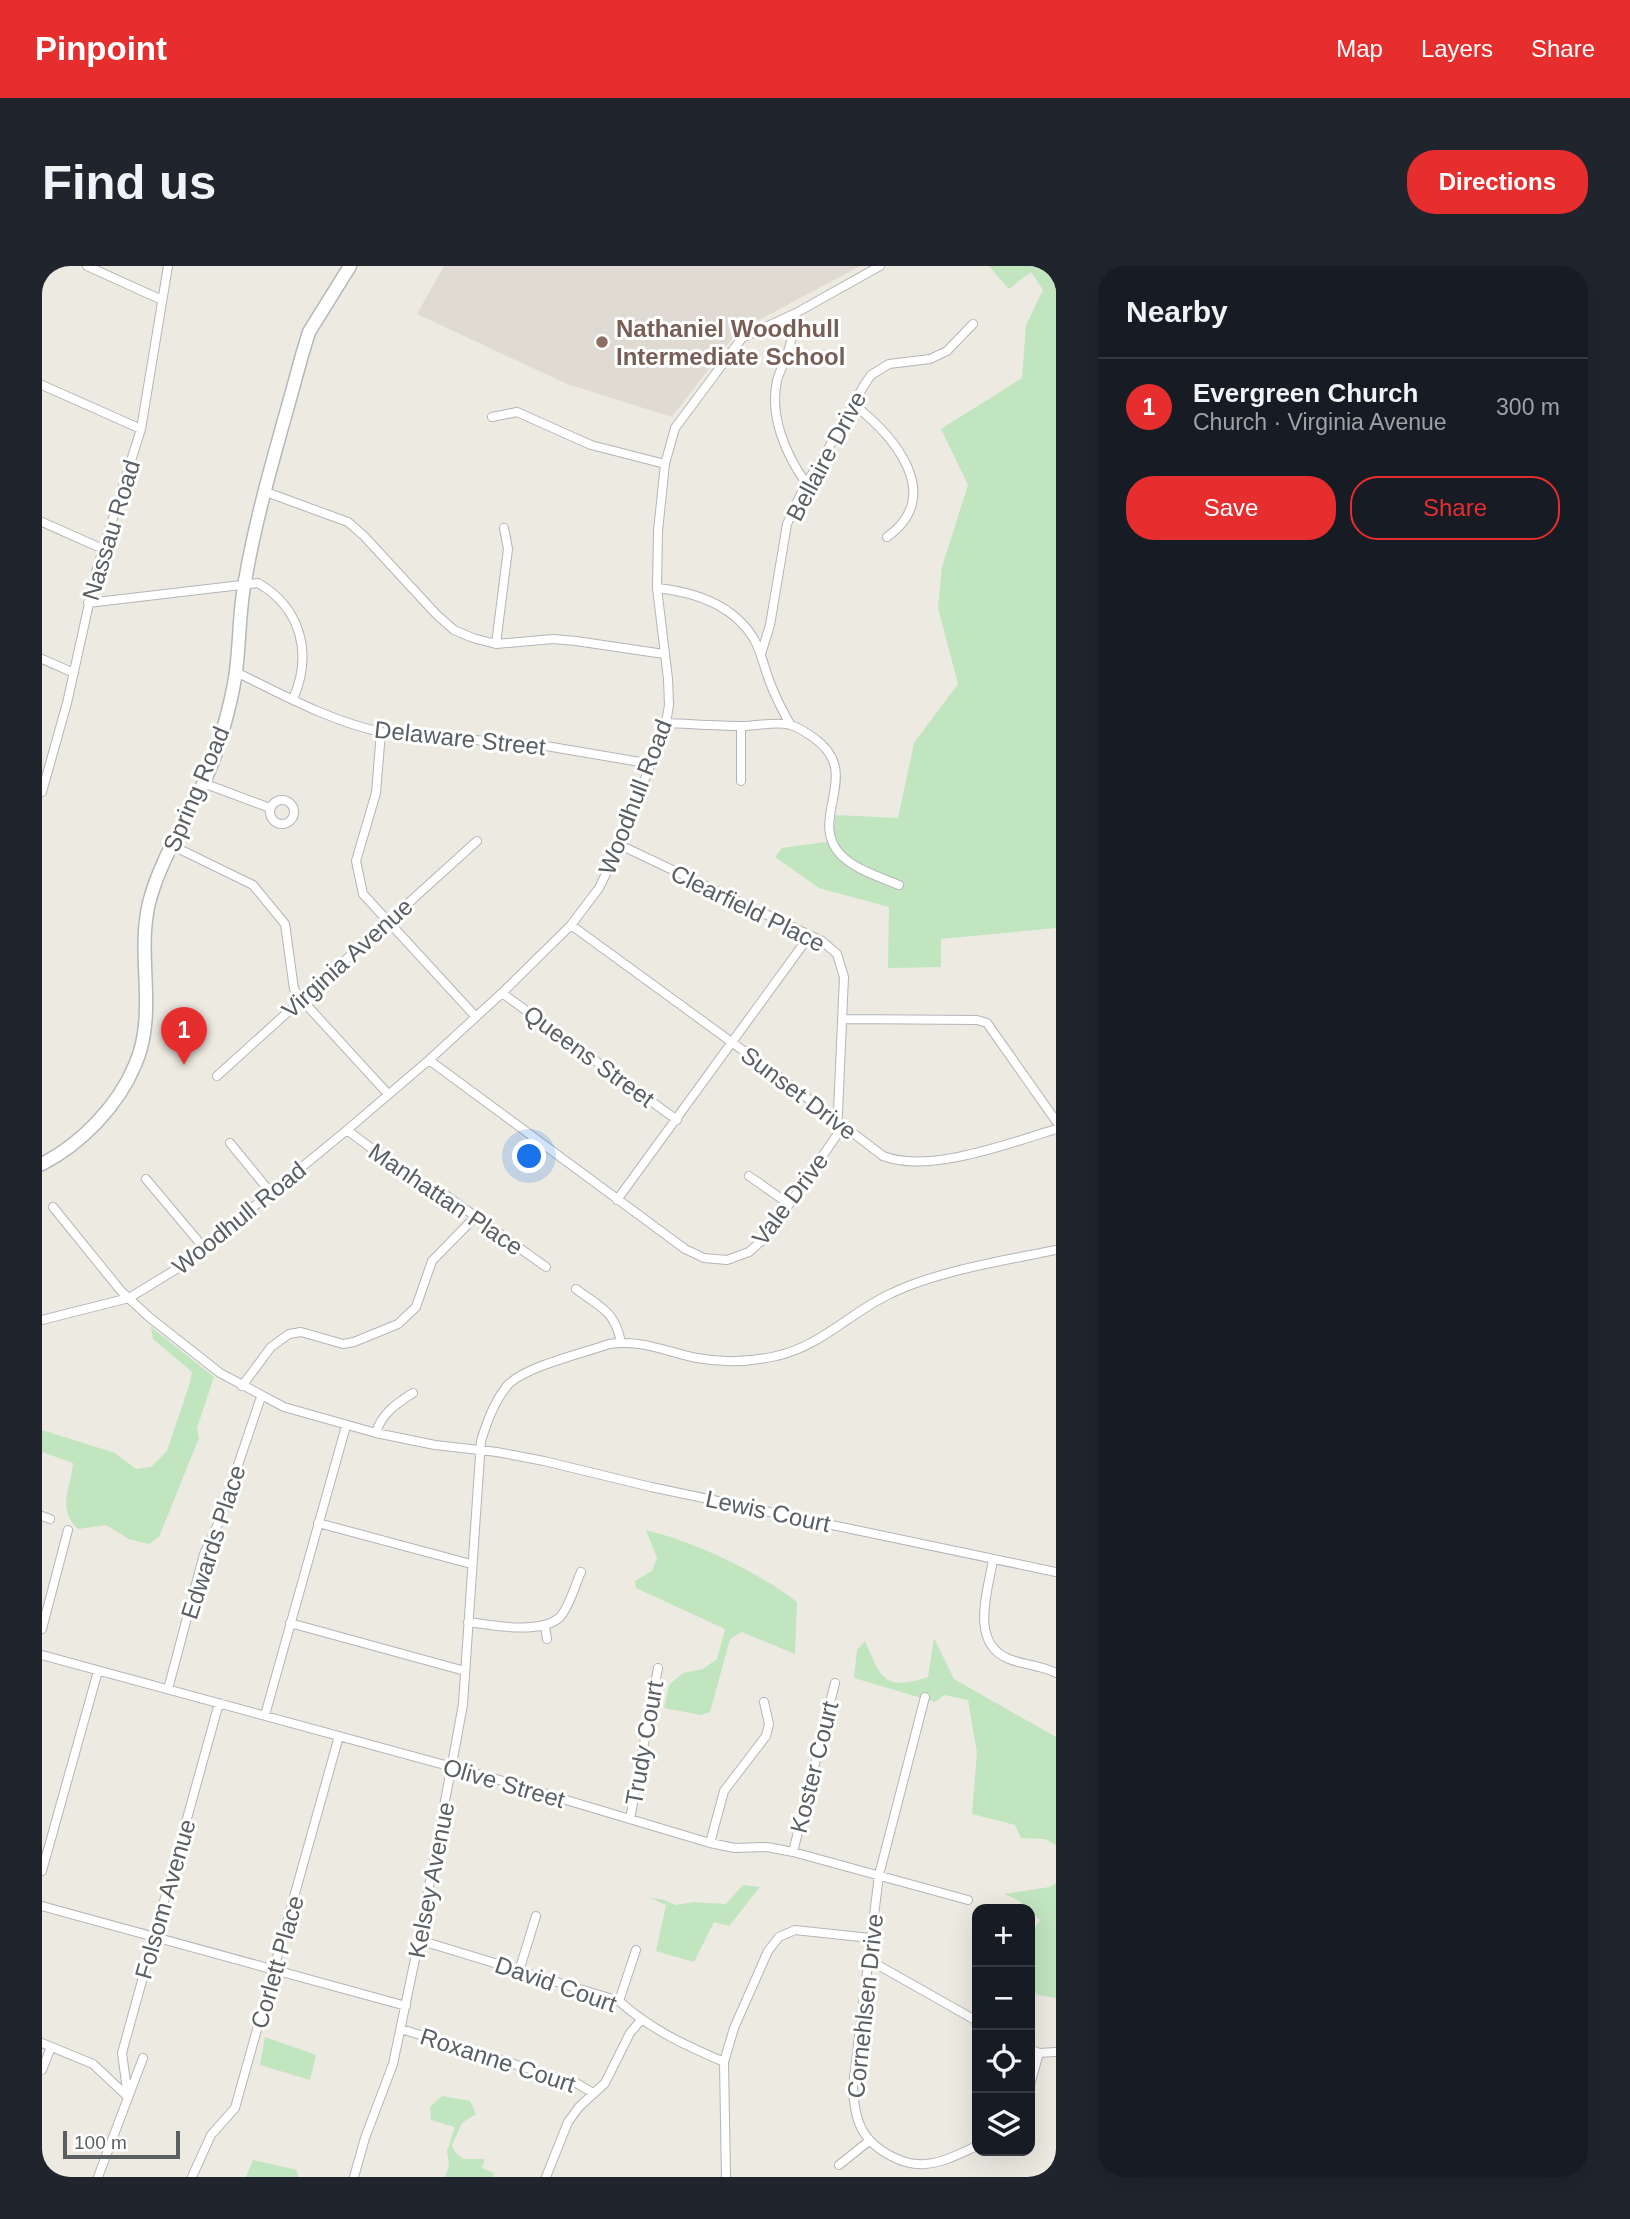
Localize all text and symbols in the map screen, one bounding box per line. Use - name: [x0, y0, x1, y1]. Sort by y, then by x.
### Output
- text: Pinpoint: [35, 30, 167, 67]
- text: Map: [1336, 35, 1383, 62]
- text: Layers: [1421, 35, 1493, 62]
- text: Share: [1531, 35, 1595, 62]
- button: Directions: [1407, 150, 1588, 214]
- text: Find us: [42, 155, 216, 209]
- text: Nearby: [1126, 295, 1228, 328]
- place label: Nathaniel Woodhull Intermediate School: [616, 315, 845, 370]
- marker: Nathaniel Woodhull Intermediate School: [594, 334, 610, 350]
- text: Evergreen Church: [1193, 378, 1418, 408]
- street label: Bellaire Drive: [781, 387, 871, 525]
- text: 1: [1143, 394, 1155, 420]
- text: 300 m: [1496, 394, 1560, 420]
- text: Church · Virginia Avenue: [1193, 409, 1447, 435]
- street label: Nassau Road: [77, 457, 145, 603]
- button: Save: [1126, 476, 1336, 540]
- button: Share: [1350, 476, 1560, 540]
- street label: Delaware Street: [373, 716, 547, 760]
- street label: Woodhull Road: [593, 716, 677, 878]
- street label: Spring Road: [158, 722, 234, 856]
- street label: Clearfield Place: [667, 859, 829, 957]
- street label: Virginia Avenue: [276, 892, 418, 1024]
- street label: Queens Street: [518, 1000, 660, 1113]
- pin: 1: [161, 1007, 207, 1065]
- street label: Sunset Drive: [736, 1041, 862, 1145]
- street label: Manhattan Place: [364, 1137, 528, 1261]
- your location: [512, 1139, 546, 1173]
- street label: Vale Drive: [746, 1147, 834, 1251]
- street label: Woodhull Road: [167, 1156, 311, 1280]
- street label: Edwards Place: [175, 1462, 251, 1622]
- street label: Lewis Court: [703, 1485, 833, 1537]
- street label: Trudy Court: [620, 1678, 668, 1807]
- street label: Koster Court: [785, 1698, 843, 1836]
- street label: Olive Street: [440, 1753, 568, 1813]
- street label: Kelsey Avenue: [403, 1800, 459, 1960]
- street label: Folsom Avenue: [129, 1816, 201, 1982]
- street label: Corlett Place: [245, 1892, 309, 2032]
- map controls: [972, 1904, 1035, 2156]
- button: +: [972, 1904, 1035, 1967]
- street label: Cornehlsen Drive: [842, 1912, 888, 2100]
- street label: David Court: [492, 1951, 621, 2017]
- button: −: [972, 1967, 1035, 2030]
- street label: Roxanne Court: [417, 2022, 579, 2098]
- button: locate: [972, 2030, 1035, 2093]
- button: layers: [972, 2093, 1035, 2156]
- scale bar: [63, 2128, 180, 2160]
- text: 100 m: [74, 2132, 127, 2153]

